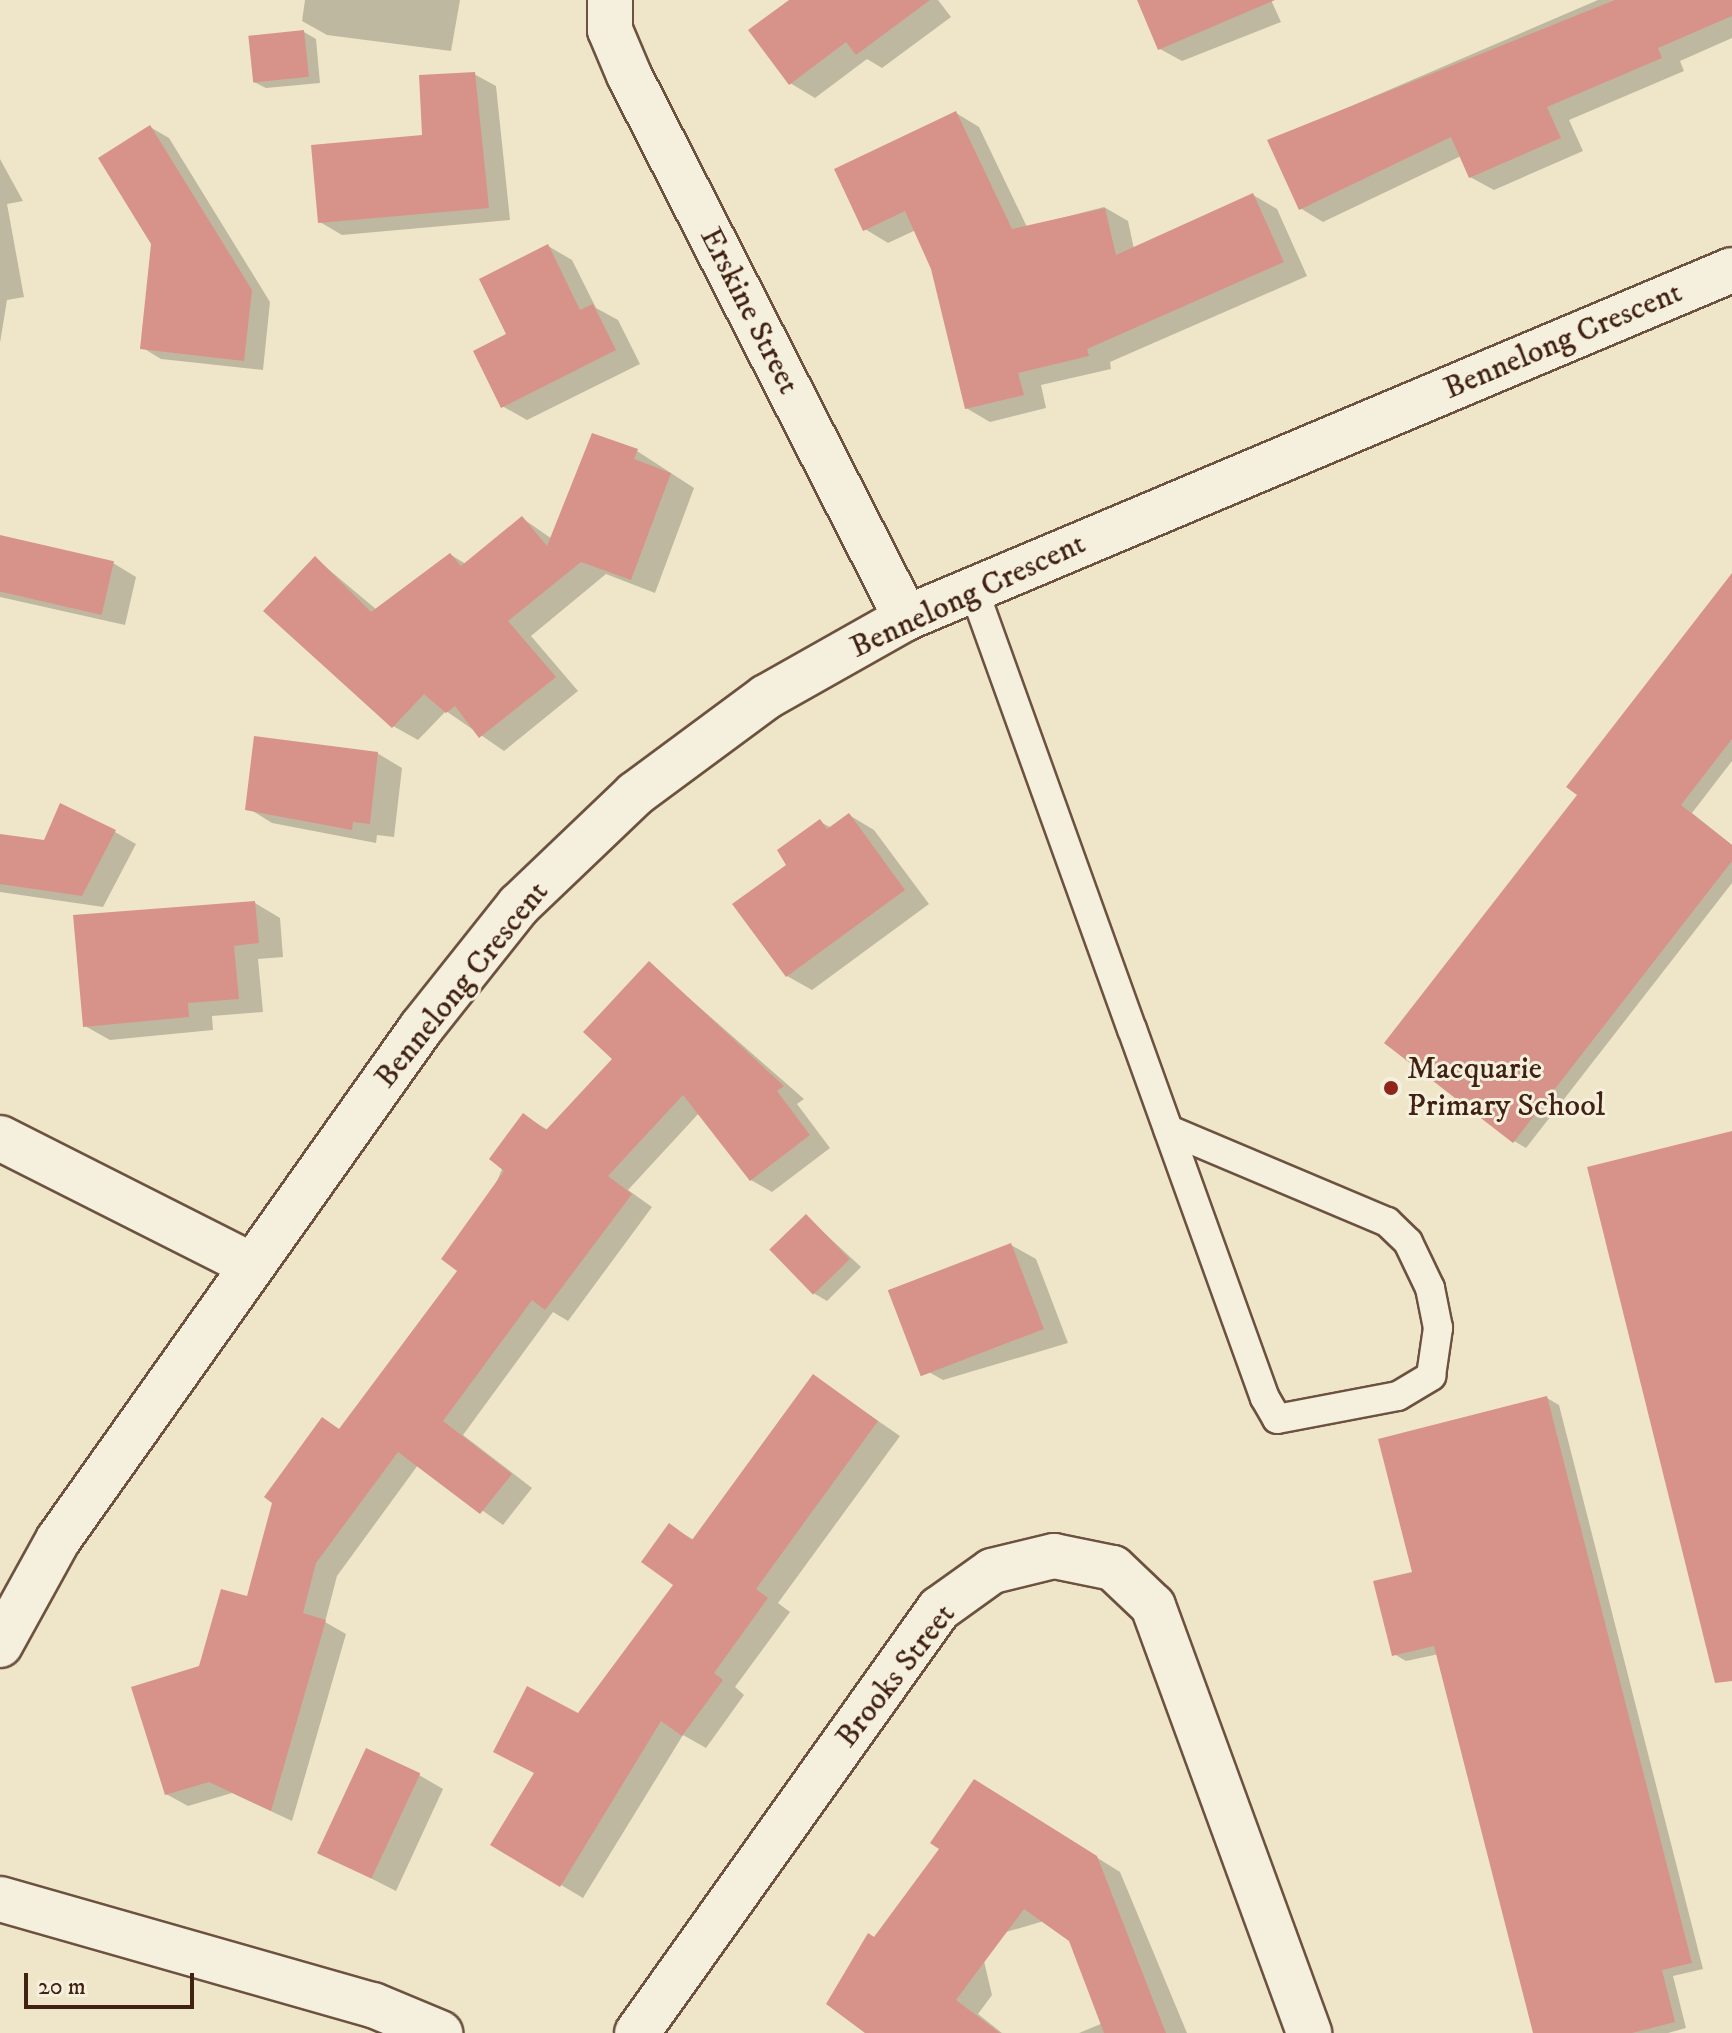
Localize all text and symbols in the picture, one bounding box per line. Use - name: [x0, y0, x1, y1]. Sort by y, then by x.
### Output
- street label: Erskine Street: [691, 221, 807, 401]
- street label: Bennelong Crescent: [1438, 273, 1688, 409]
- street label: Bennelong Crescent: [844, 525, 1092, 667]
- street label: Bennelong Crescent: [367, 874, 557, 1096]
- place label: Macquarie Primary School: [1407, 1051, 1605, 1126]
- marker: Macquarie Primary School: [1382, 1079, 1400, 1097]
- street label: Brooks Street: [828, 1596, 964, 1756]
- scale bar: [28, 1957, 198, 2007]
- text: 20 m: [38, 1972, 86, 2002]

